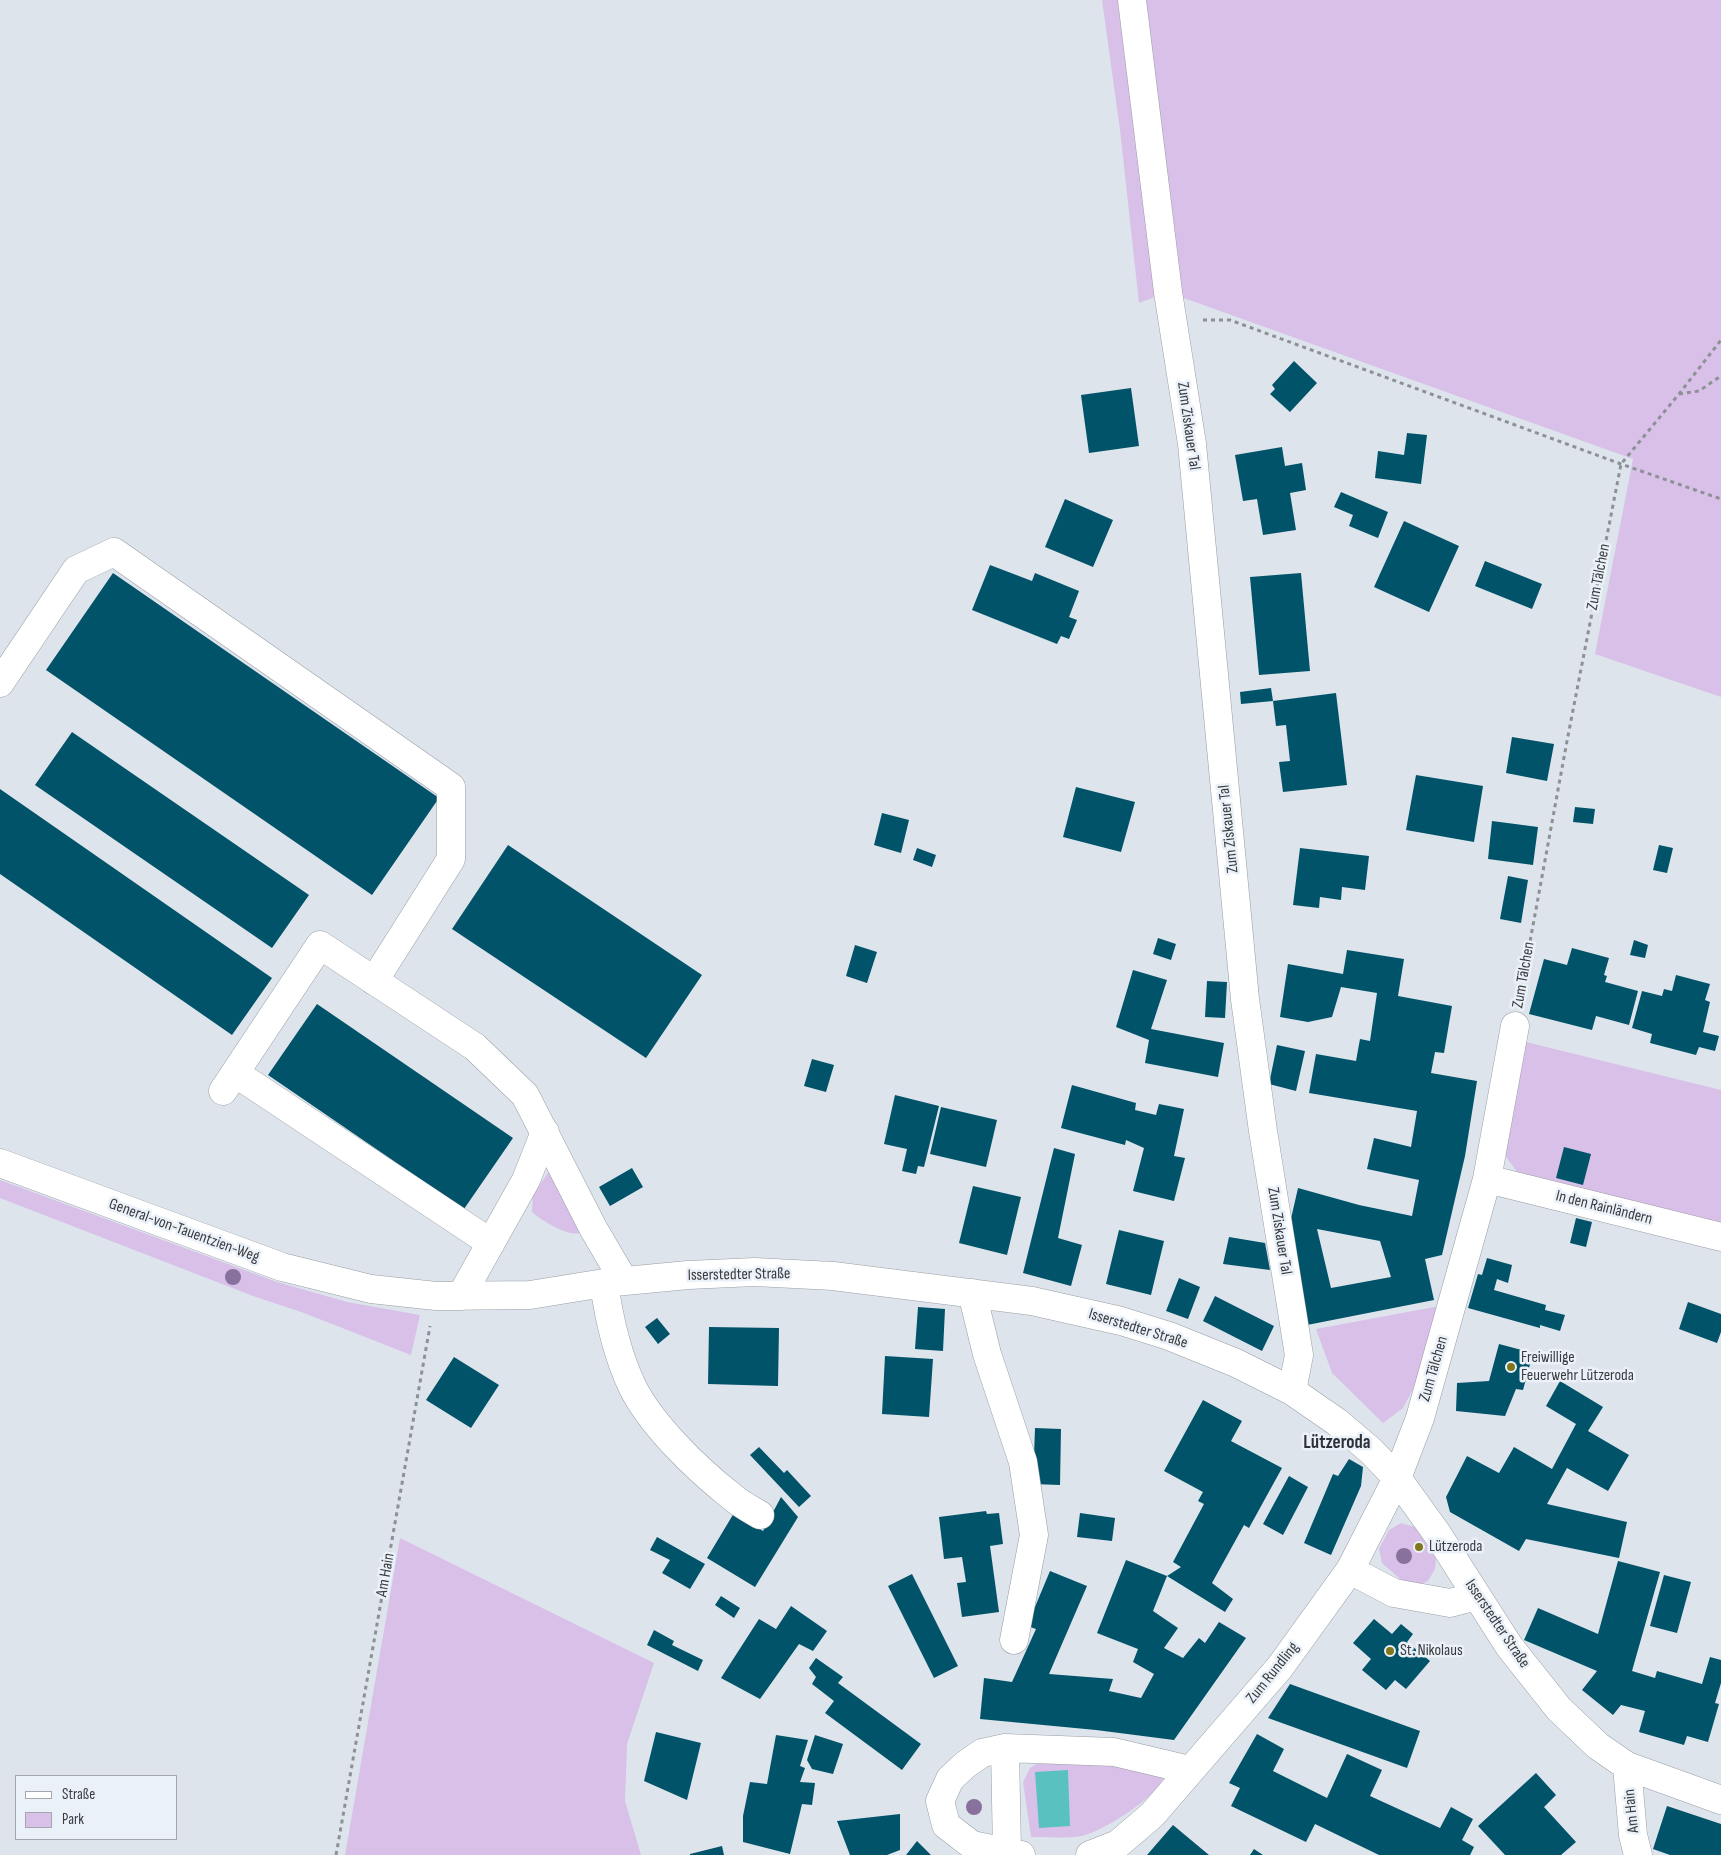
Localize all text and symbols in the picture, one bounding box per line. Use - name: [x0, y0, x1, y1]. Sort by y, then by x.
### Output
- street label: Zum Ziskauer Tal: [1172, 381, 1204, 471]
- street label: Zum Tälchen: [1583, 542, 1615, 612]
- street label: Zum Ziskauer Tal: [1215, 784, 1243, 874]
- street label: Zum Tälchen: [1509, 940, 1539, 1010]
- street label: Zum Ziskauer Tal: [1263, 1186, 1295, 1276]
- street label: In den Rainländern: [1554, 1187, 1654, 1229]
- street label: General-von-Tauentzien-Weg: [106, 1195, 262, 1267]
- street label: Isserstedter Straße: [688, 1265, 790, 1285]
- street label: Isserstedter Straße: [1086, 1305, 1190, 1353]
- street label: Zum Tälchen: [1416, 1334, 1452, 1404]
- place label: Freiwillige Feuerwehr Lützeroda: [1521, 1348, 1634, 1386]
- marker: Freiwillige Feuerwehr Lützeroda: [1505, 1361, 1517, 1373]
- district label: Lützeroda: [1303, 1432, 1371, 1454]
- place label: Lützeroda: [1429, 1537, 1482, 1557]
- marker: Lützeroda: [1413, 1541, 1425, 1553]
- street label: Am Hain: [373, 1552, 399, 1598]
- street label: Isserstedter Straße: [1460, 1576, 1534, 1672]
- street label: Zum Rundling: [1243, 1639, 1303, 1707]
- place label: St. Nikolaus: [1400, 1641, 1463, 1661]
- marker: St. Nikolaus: [1384, 1645, 1396, 1657]
- legend: [15, 1775, 178, 1840]
- text: Straße: [62, 1785, 95, 1804]
- street label: Am Hain: [1620, 1788, 1644, 1834]
- text: Park: [62, 1810, 84, 1829]

